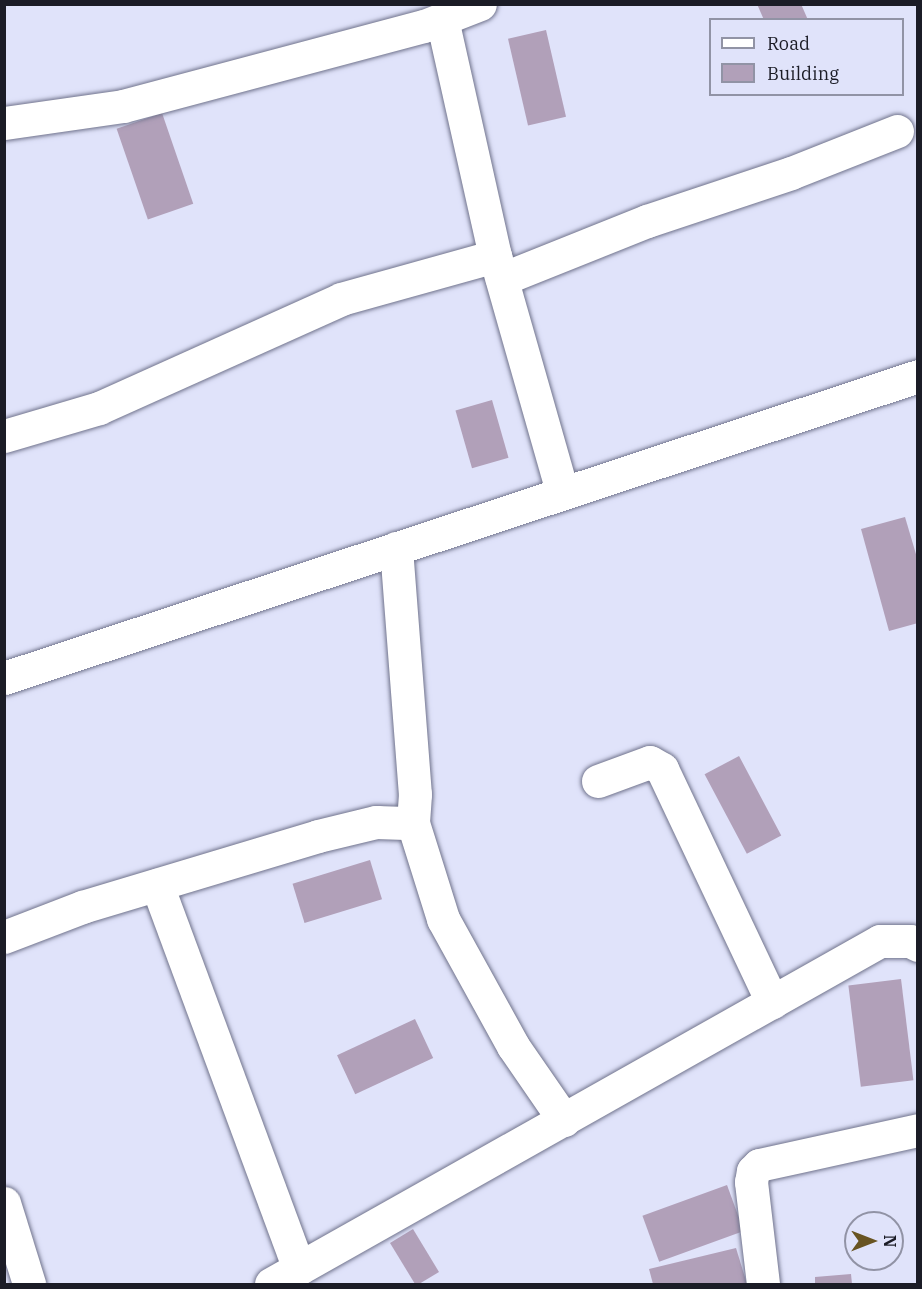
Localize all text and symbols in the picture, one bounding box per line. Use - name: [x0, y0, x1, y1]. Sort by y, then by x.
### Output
- legend: [709, 18, 904, 96]
- text: Road: [767, 32, 810, 55]
- text: Building: [767, 62, 839, 85]
- north arrow: [844, 1211, 904, 1271]
- text: N: [880, 1235, 900, 1247]

